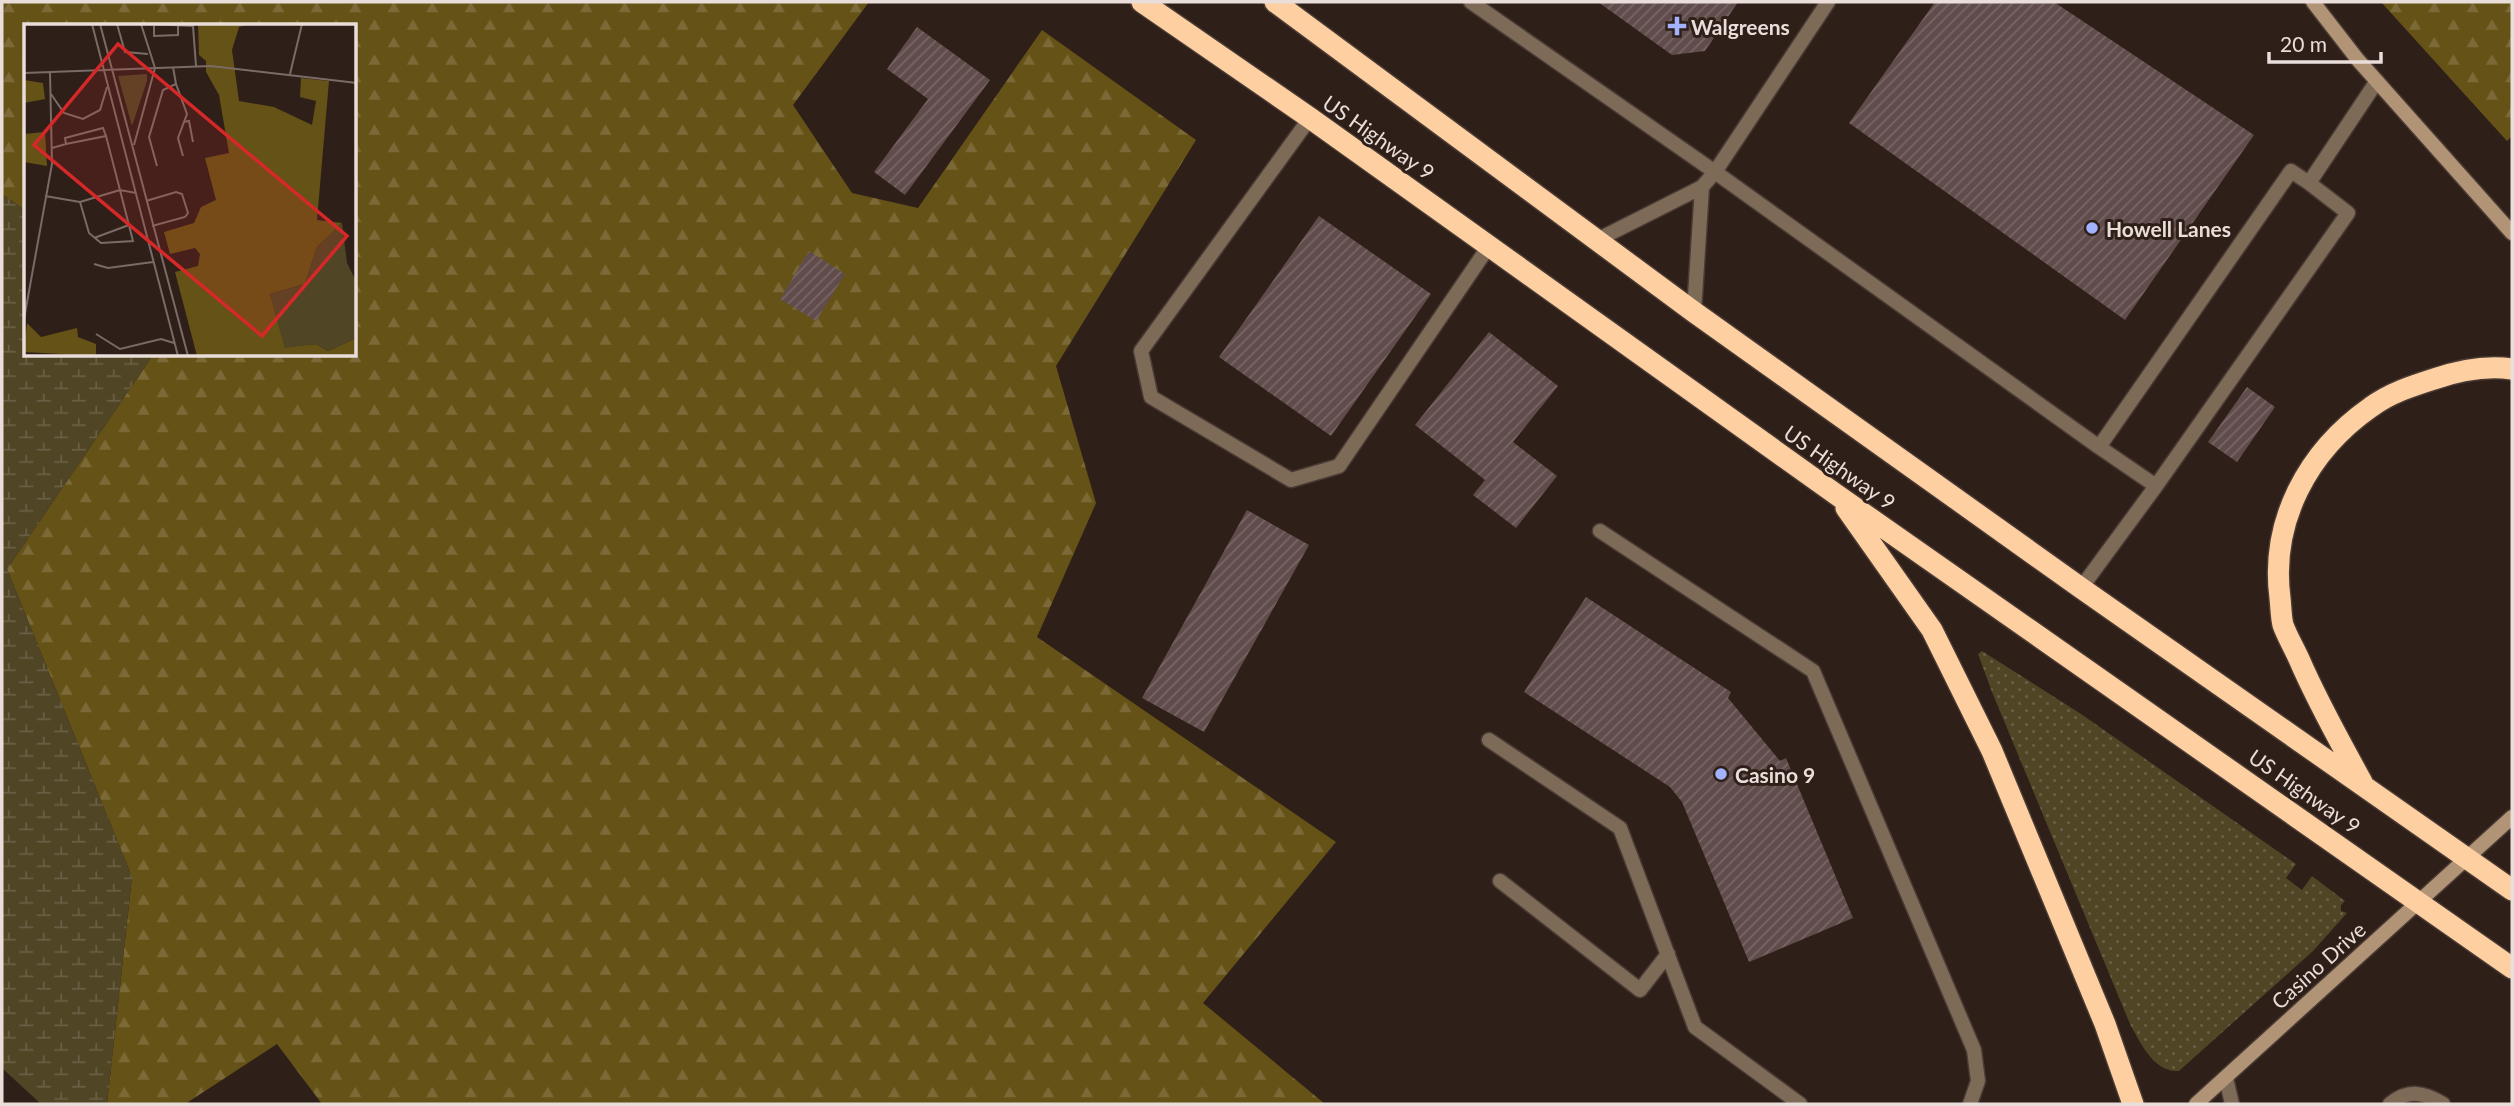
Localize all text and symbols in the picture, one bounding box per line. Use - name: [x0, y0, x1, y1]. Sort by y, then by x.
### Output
- place label: Walgreens: [1691, 14, 1790, 39]
- marker: Walgreens: [1669, 18, 1685, 34]
- scale bar: [2269, 21, 2381, 65]
- inset map: [24, 24, 357, 357]
- text: 20 m: [2280, 31, 2327, 56]
- street label: US Highway 9: [1319, 89, 1439, 185]
- place label: Howell Lanes: [2106, 216, 2231, 241]
- marker: Howell Lanes: [2084, 220, 2100, 236]
- street label: US Highway 9: [1780, 419, 1900, 515]
- street label: US Highway 9: [2245, 743, 2365, 839]
- place label: Casino 9: [1735, 762, 1815, 787]
- marker: Casino 9: [1713, 766, 1729, 782]
- street label: Casino Drive: [2266, 916, 2370, 1014]

